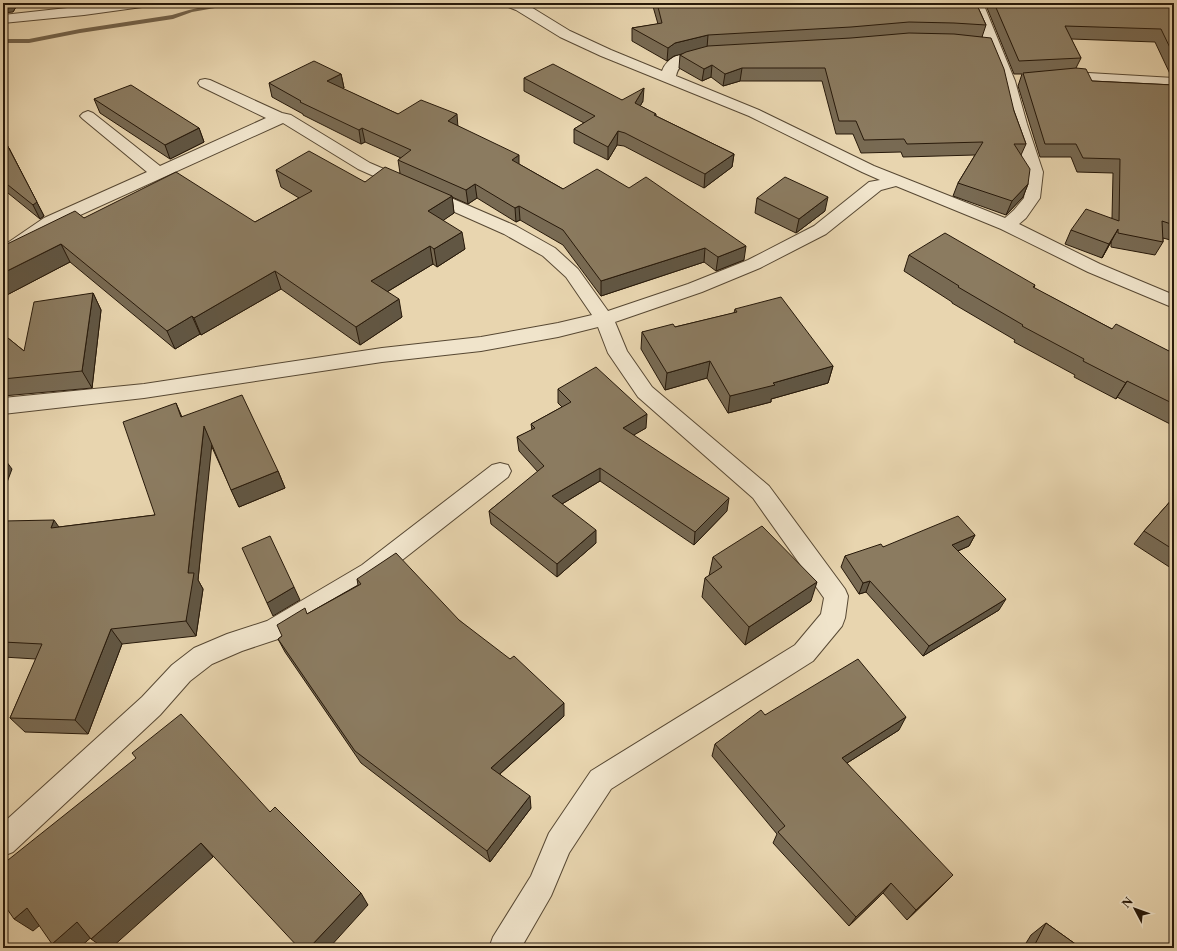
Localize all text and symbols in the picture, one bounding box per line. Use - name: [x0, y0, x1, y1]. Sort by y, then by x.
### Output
- north arrow: [1115, 889, 1155, 929]
- text: N: [1119, 894, 1136, 911]

